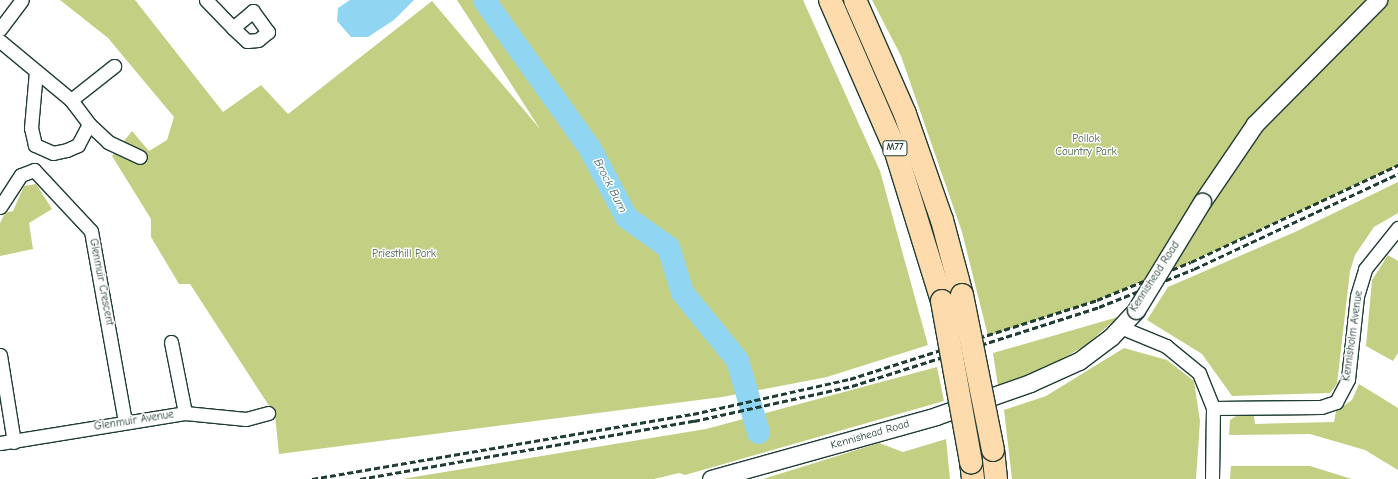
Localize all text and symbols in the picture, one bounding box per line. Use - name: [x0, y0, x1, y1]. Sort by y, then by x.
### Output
- park label: Pollok Country Park: [1055, 133, 1117, 159]
- road number: M77: [882, 140, 908, 156]
- water label: Brock Burn: [590, 156, 630, 216]
- street label: Glenmuir Crescent: [86, 237, 116, 327]
- street label: Kennishead Road: [1127, 239, 1183, 315]
- park label: Priesthill Park: [372, 247, 436, 261]
- street label: Kennisholm Avenue: [1340, 290, 1366, 382]
- street label: Glenmuir Avenue: [93, 408, 175, 434]
- street label: Kennishead Road: [829, 417, 911, 453]

